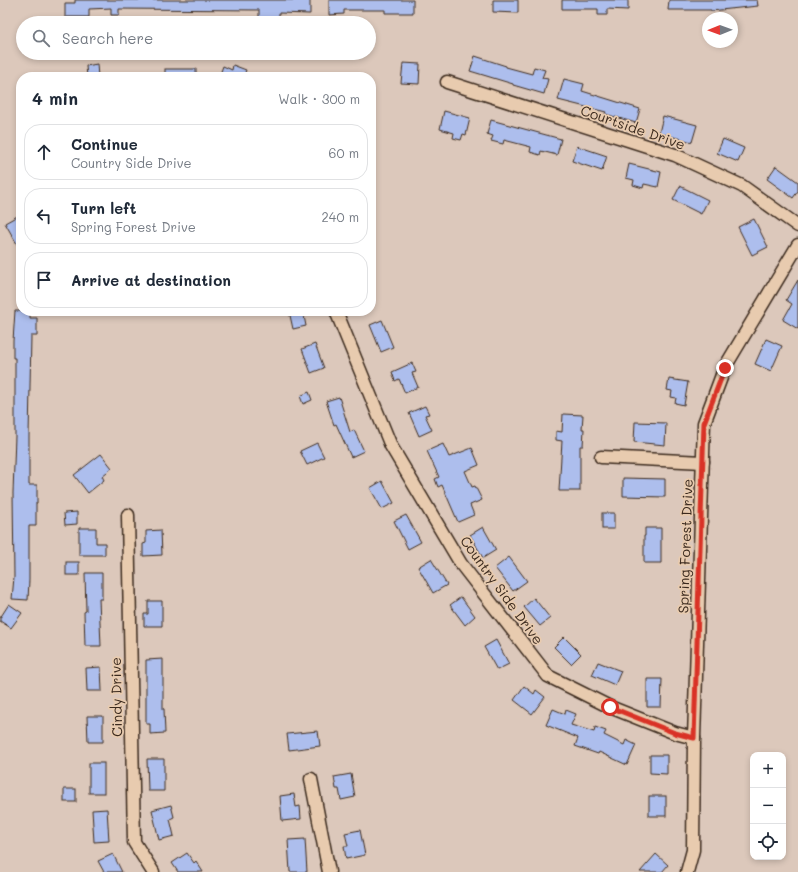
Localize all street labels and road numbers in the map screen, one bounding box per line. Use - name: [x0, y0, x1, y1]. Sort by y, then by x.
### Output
- street label: Courtside Drive: [578, 100, 688, 154]
- street label: Spring Forest Drive: [673, 478, 697, 614]
- street label: Country Side Drive: [456, 532, 548, 648]
- street label: Cindy Drive: [106, 657, 126, 737]

